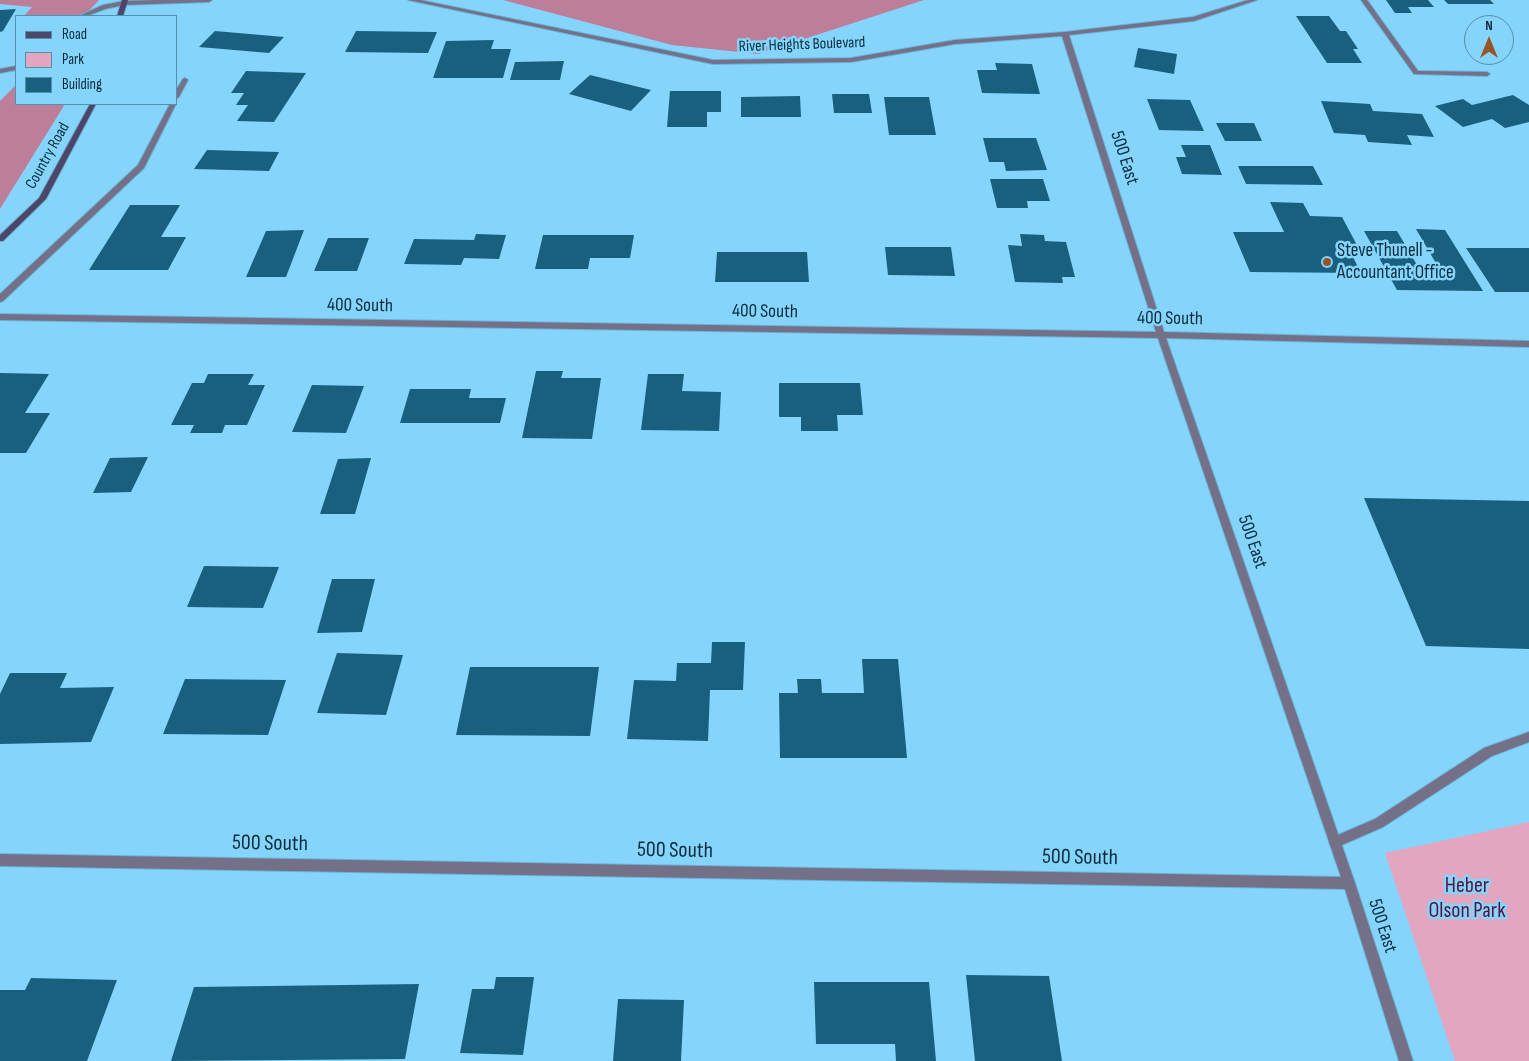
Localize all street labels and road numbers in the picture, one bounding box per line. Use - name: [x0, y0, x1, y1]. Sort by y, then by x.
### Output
- street label: River Heights Boulevard: [738, 33, 866, 57]
- street label: Country Road: [22, 119, 74, 193]
- street label: 500 East: [1105, 128, 1143, 188]
- street label: 400 South: [327, 294, 393, 318]
- street label: 400 South: [732, 300, 798, 324]
- street label: 400 South: [1137, 307, 1203, 331]
- street label: 500 East: [1232, 512, 1272, 572]
- street label: 500 South: [232, 830, 308, 858]
- street label: 500 South: [637, 837, 713, 865]
- street label: 500 South: [1042, 844, 1118, 872]
- street label: 500 East: [1363, 896, 1401, 956]

